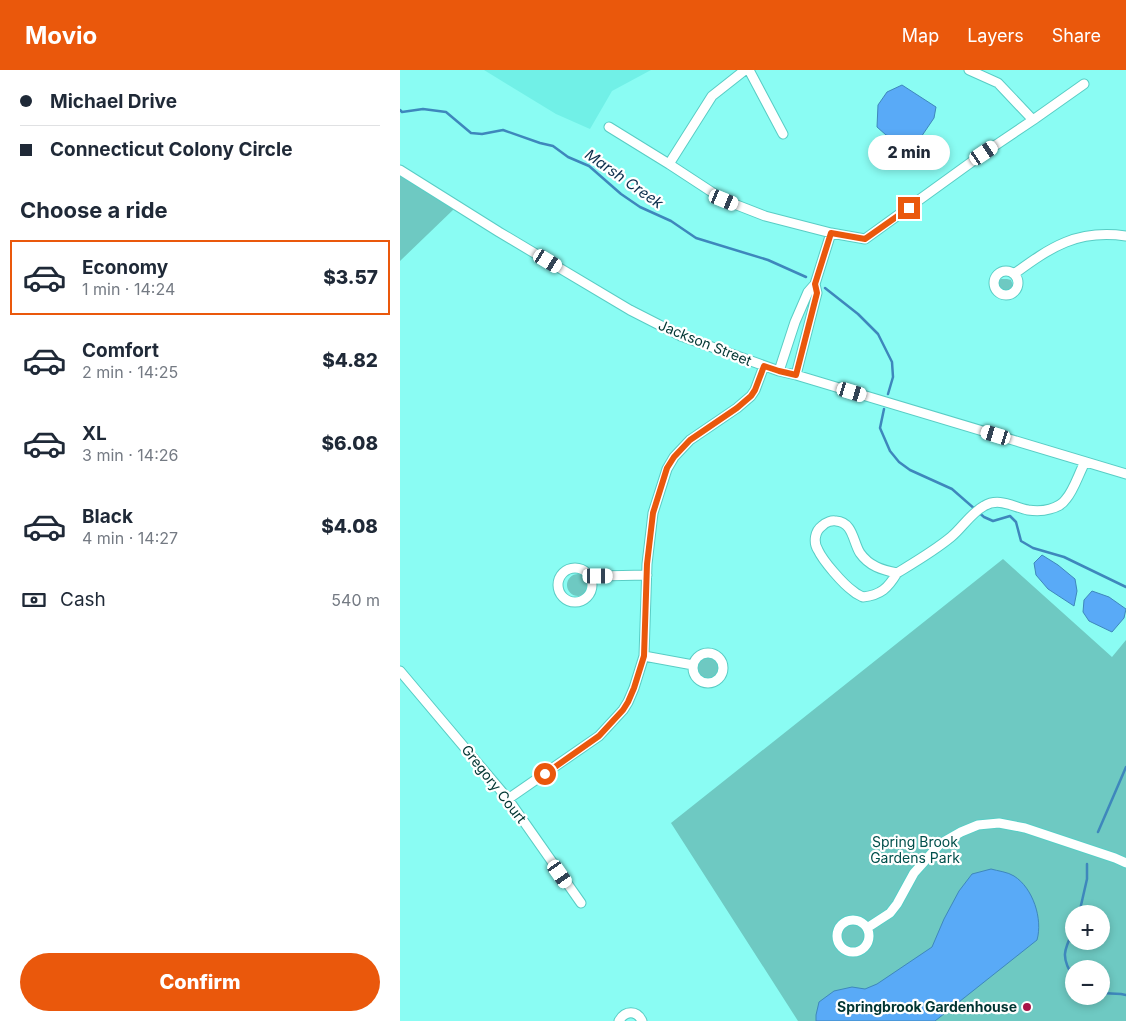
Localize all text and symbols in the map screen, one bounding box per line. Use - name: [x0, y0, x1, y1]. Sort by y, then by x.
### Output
- text: Movio: [25, 21, 97, 50]
- text: Map: [902, 25, 939, 46]
- text: Layers: [967, 25, 1024, 46]
- text: Share: [1052, 25, 1101, 46]
- text: Michael Drive: [50, 90, 177, 113]
- callout: 2 min: [868, 136, 950, 170]
- text: Connecticut Colony Circle: [50, 138, 293, 161]
- car: [967, 138, 1000, 168]
- text: 2 min: [887, 142, 931, 162]
- water label: Marsh Creek: [581, 145, 668, 213]
- car: [707, 187, 740, 213]
- text: Choose a ride: [20, 197, 168, 223]
- route end: [898, 197, 920, 219]
- car: [531, 247, 564, 275]
- icon: car: [22, 255, 67, 300]
- text: Economy: [82, 256, 168, 279]
- text: $3.57: [323, 266, 378, 289]
- text: 1 min · 14:24: [82, 279, 175, 299]
- street label: Jackson Street: [656, 316, 755, 369]
- icon: car: [22, 338, 67, 383]
- text: Comfort: [82, 339, 159, 362]
- text: $4.82: [322, 349, 378, 372]
- text: 2 min · 14:25: [82, 362, 178, 382]
- car: [835, 380, 868, 404]
- icon: car: [22, 421, 67, 466]
- text: XL: [82, 422, 107, 445]
- car: [979, 423, 1012, 447]
- text: $6.08: [322, 432, 378, 455]
- text: 3 min · 14:26: [82, 445, 178, 465]
- icon: car: [22, 504, 67, 549]
- text: Black: [82, 505, 133, 528]
- text: $4.08: [321, 515, 378, 538]
- text: 4 min · 14:27: [82, 528, 178, 548]
- car: [583, 569, 613, 584]
- icon: cash: [20, 586, 48, 614]
- text: Cash: [60, 588, 106, 611]
- text: 540 m: [331, 590, 380, 610]
- street label: Gregory Court: [458, 741, 531, 827]
- route start: [534, 763, 556, 785]
- park label: Spring Brook Gardens Park: [870, 833, 960, 866]
- car: [545, 857, 574, 891]
- map controls: [1065, 905, 1110, 1005]
- button: +: [1065, 905, 1110, 950]
- button: Confirm: [20, 953, 380, 1011]
- button: −: [1065, 960, 1110, 1005]
- place label: Springbrook Gardenhouse: [837, 998, 1017, 1015]
- marker: Springbrook Gardenhouse: [1021, 1001, 1033, 1013]

